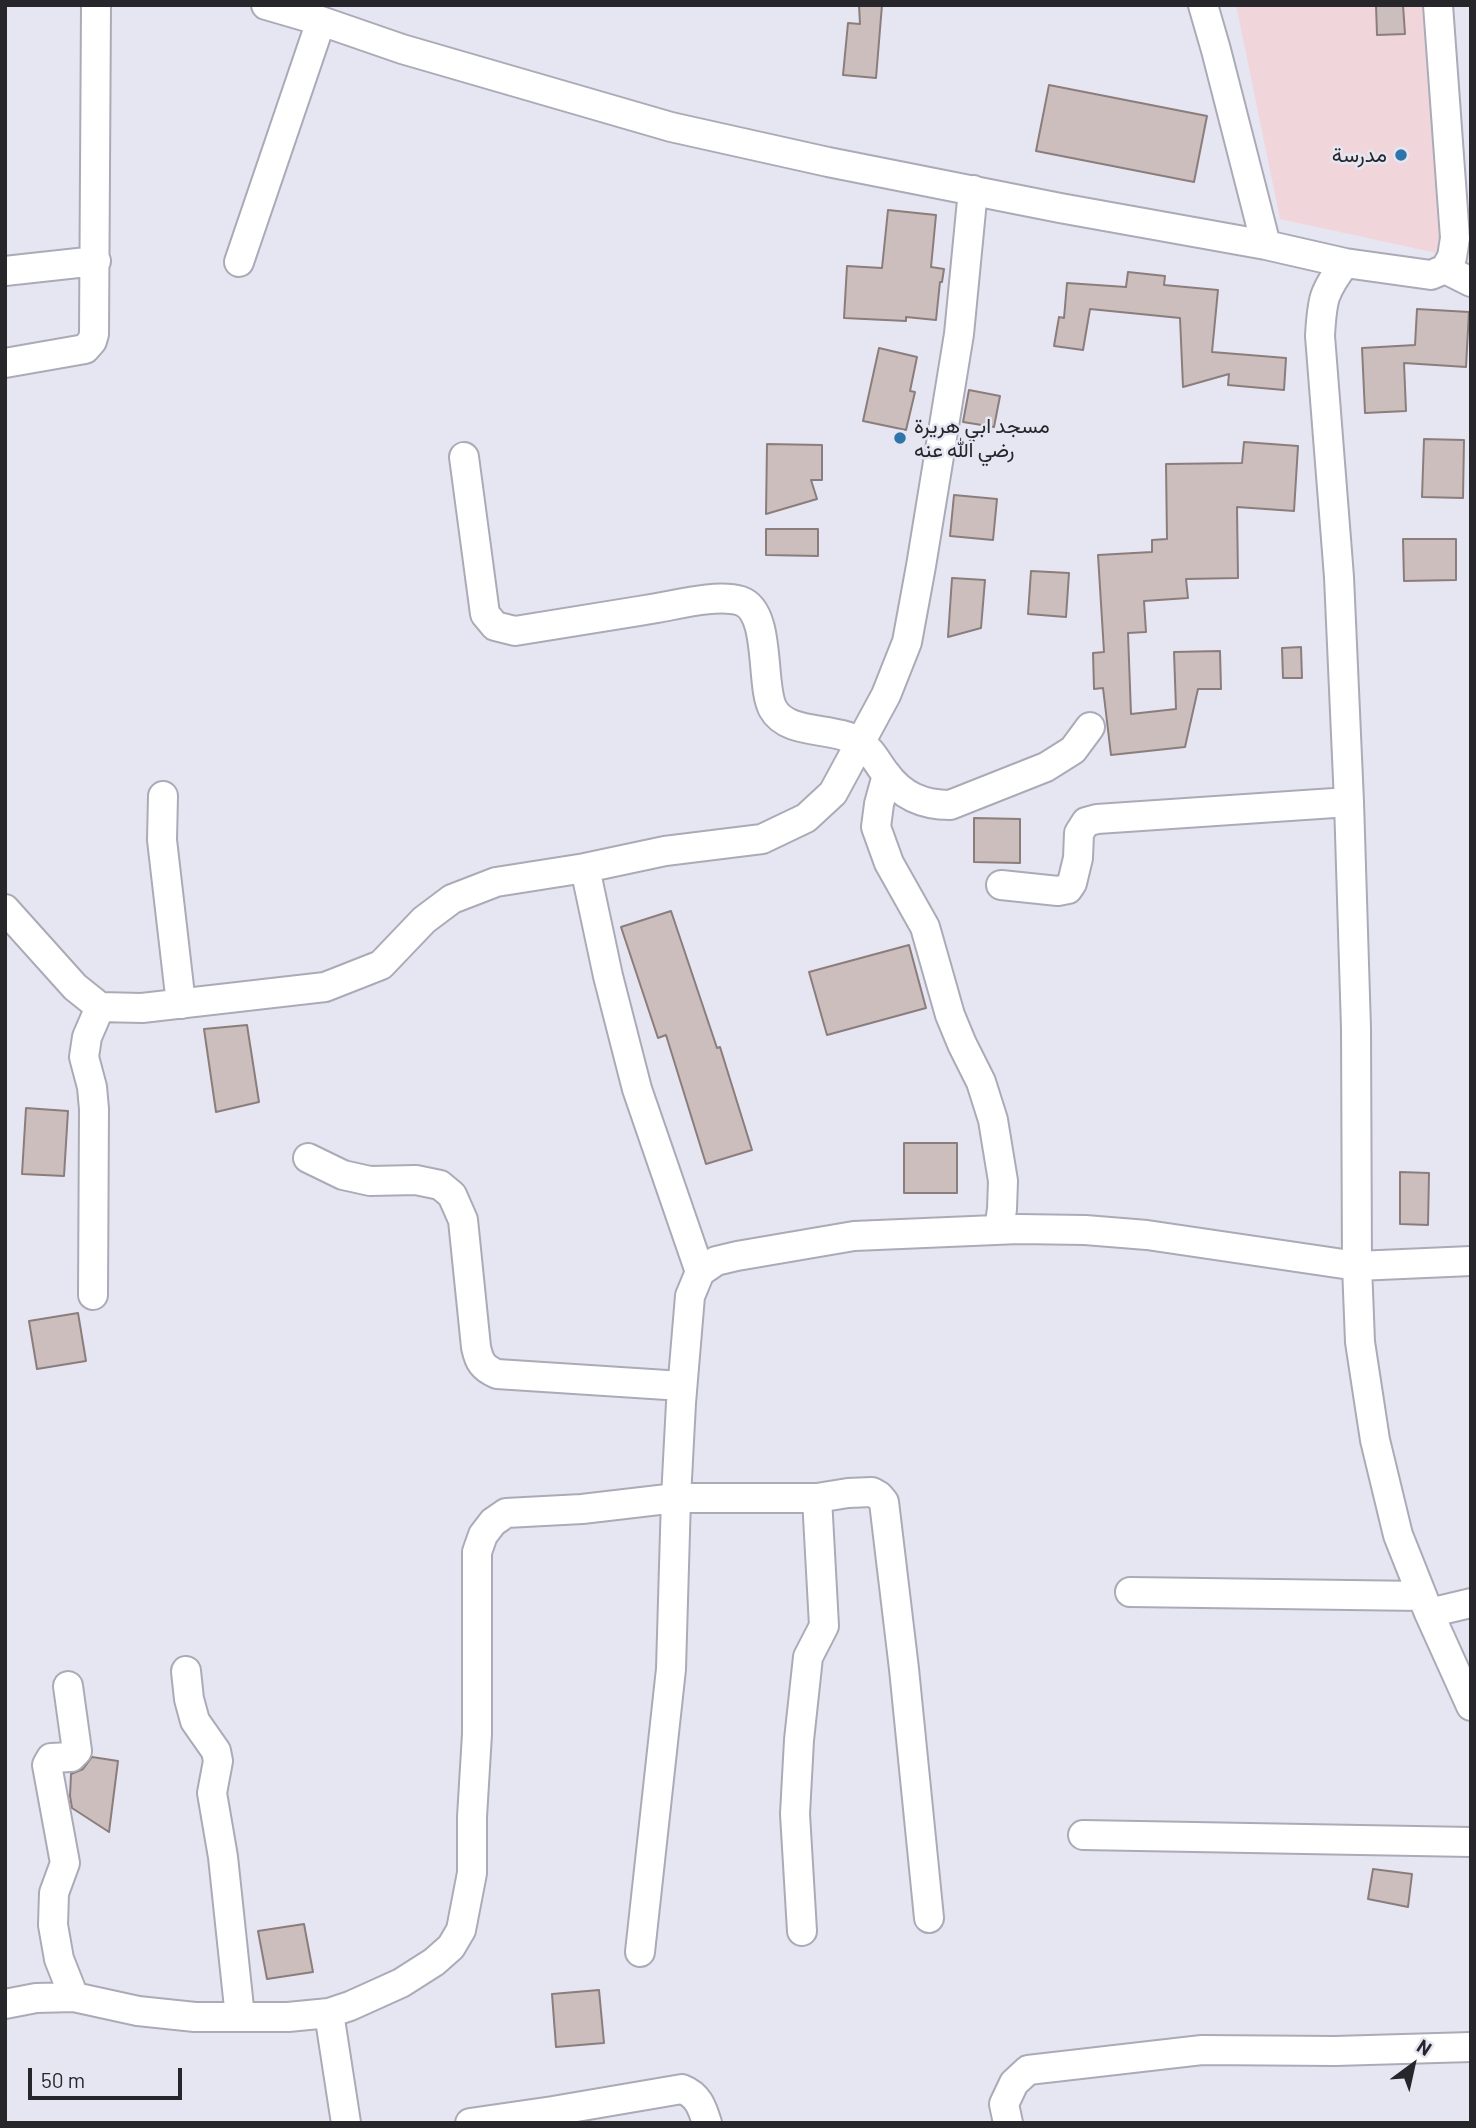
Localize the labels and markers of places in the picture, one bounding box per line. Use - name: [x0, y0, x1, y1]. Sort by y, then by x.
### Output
- place label: مدرسة: [1332, 142, 1387, 168]
- marker: مدرسة: [1393, 147, 1409, 163]
- place label: مسجد ابي هريرة رضي الله عنه: [914, 413, 1050, 463]
- marker: مسجد ابي هريرة رضي الله عنه: [892, 430, 908, 446]

